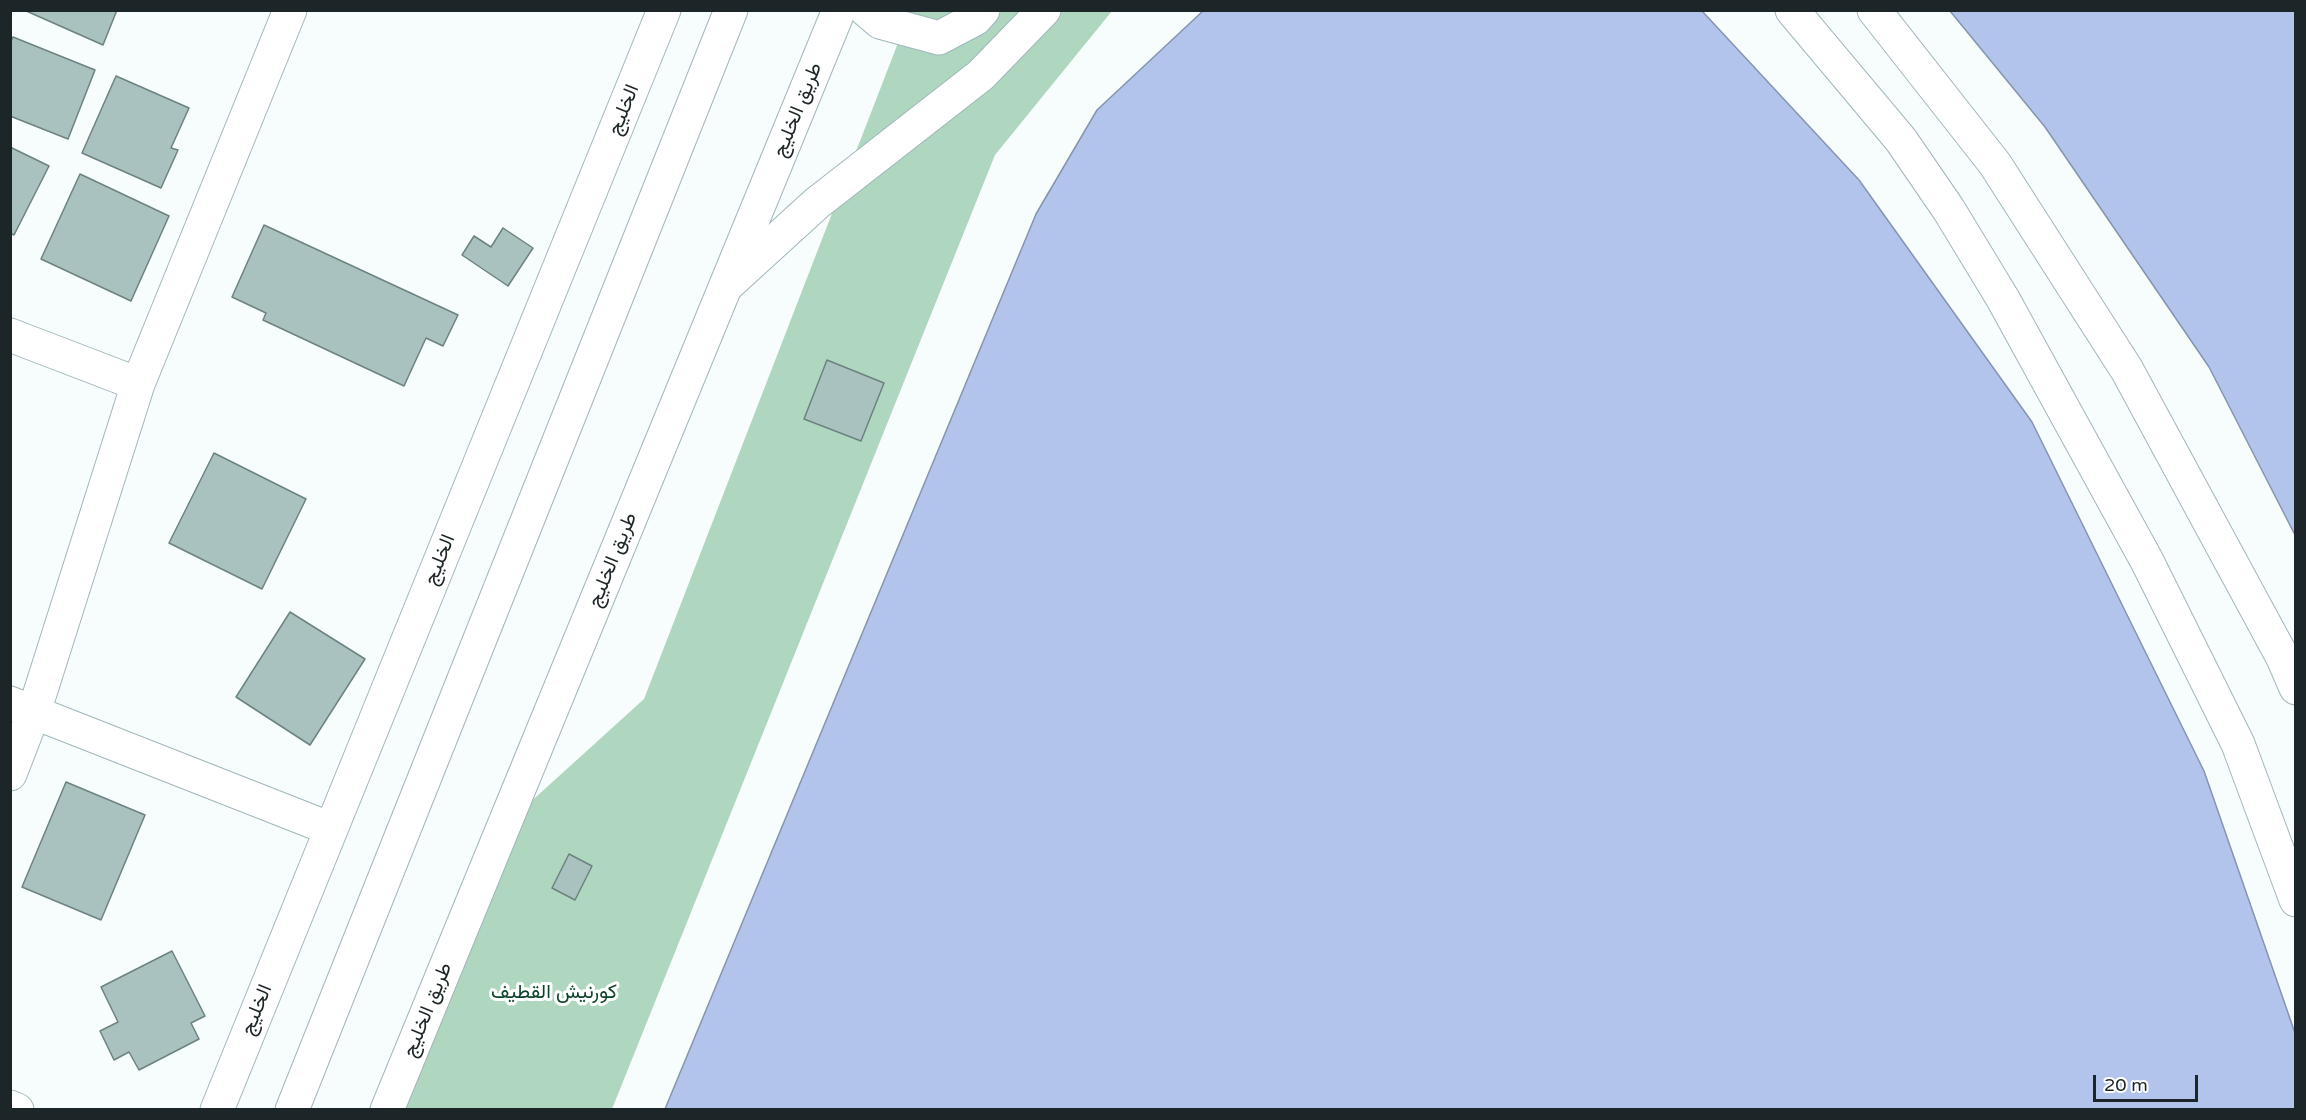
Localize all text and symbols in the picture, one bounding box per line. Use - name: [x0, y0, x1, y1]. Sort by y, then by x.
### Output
- street label: طريق الخليج: [768, 59, 828, 161]
- street label: الخليج: [603, 81, 645, 139]
- street label: طريق الخليج: [583, 509, 643, 611]
- street label: الخليج: [419, 531, 461, 589]
- street label: طريق الخليج: [398, 959, 458, 1061]
- street label: الخليج: [236, 981, 278, 1039]
- park label: كورنيش القطيف: [491, 981, 617, 1005]
- scale bar: [2096, 1063, 2201, 1101]
- text: 20 m: [2104, 1074, 2148, 1096]

